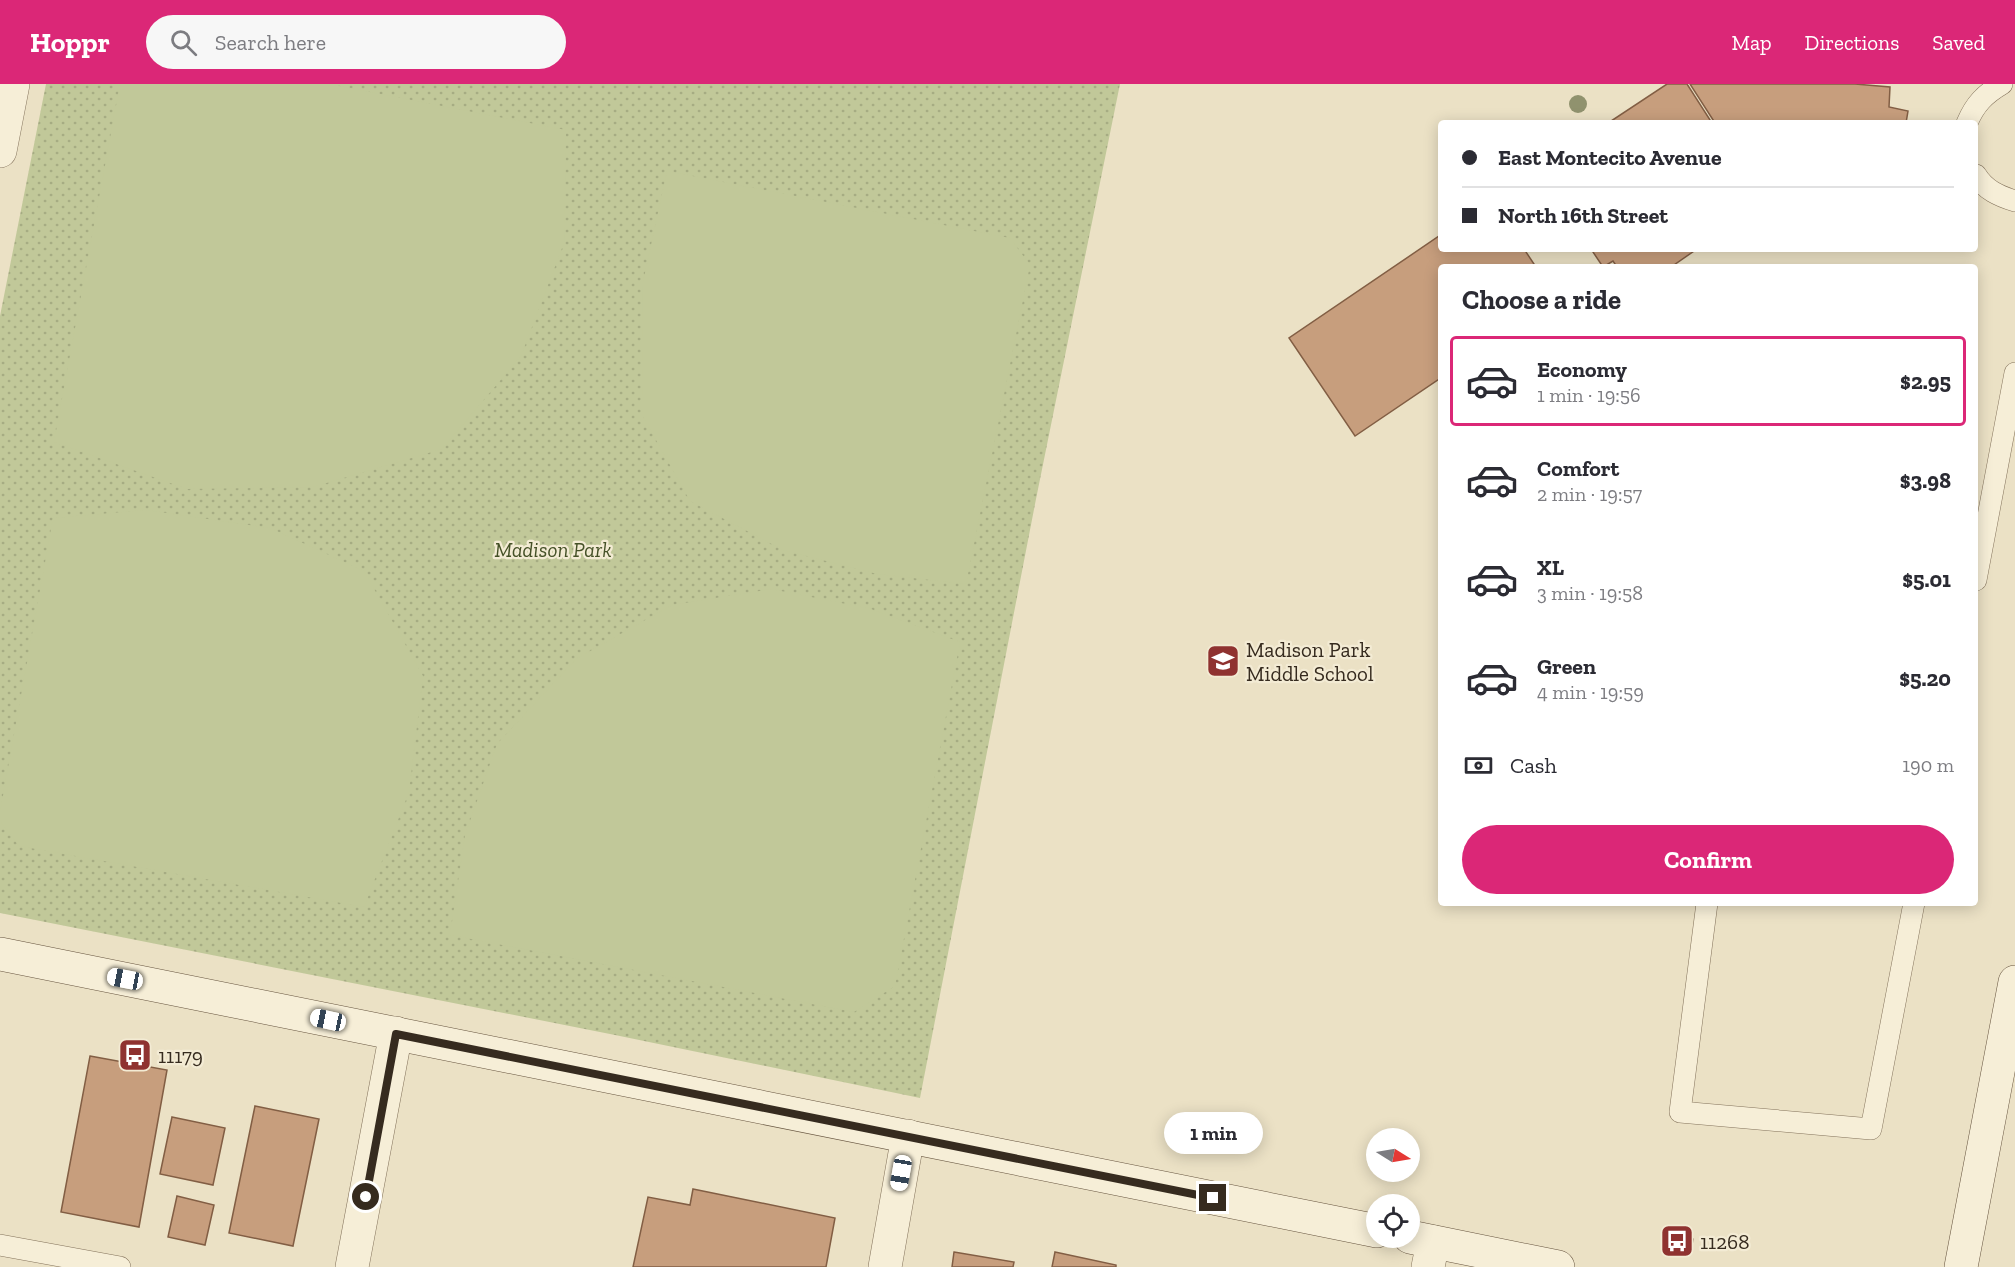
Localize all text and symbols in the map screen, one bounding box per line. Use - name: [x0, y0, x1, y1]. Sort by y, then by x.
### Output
- search box: [146, 15, 566, 69]
- text: Hoppr: [30, 26, 110, 59]
- icon: search: [167, 26, 200, 59]
- text: Search here: [215, 29, 326, 56]
- text: Map: [1732, 30, 1772, 55]
- text: Directions: [1805, 30, 1899, 55]
- text: Saved: [1932, 30, 1985, 55]
- text: East Montecito Avenue: [1498, 144, 1722, 171]
- text: North 16th Street: [1498, 202, 1668, 229]
- text: Choose a ride: [1462, 284, 1621, 316]
- icon: car: [1465, 354, 1519, 408]
- text: Economy: [1537, 356, 1627, 383]
- text: $2.95: [1900, 368, 1951, 395]
- text: 1 min · 19:56: [1537, 383, 1641, 407]
- icon: car: [1465, 453, 1519, 507]
- text: Comfort: [1537, 455, 1619, 482]
- text: $3.98: [1900, 467, 1951, 494]
- text: 2 min · 19:57: [1537, 482, 1642, 506]
- park label: Madison Park: [494, 537, 612, 562]
- icon: car: [1465, 552, 1519, 606]
- text: XL: [1537, 554, 1564, 581]
- text: $5.01: [1902, 566, 1951, 593]
- text: 3 min · 19:58: [1537, 581, 1643, 605]
- place label: Madison Park Middle School: [1246, 637, 1374, 686]
- school or university icon: Madison Park Middle School: [1205, 643, 1241, 679]
- icon: car: [1465, 651, 1519, 705]
- text: Green: [1537, 653, 1596, 680]
- text: $5.20: [1899, 665, 1951, 692]
- text: 4 min · 19:59: [1537, 680, 1644, 704]
- icon: cash: [1462, 749, 1495, 782]
- text: Cash: [1510, 752, 1557, 779]
- text: 190 m: [1902, 753, 1954, 777]
- button: Confirm: [1462, 825, 1954, 894]
- car: [106, 967, 144, 991]
- car: [309, 1007, 347, 1033]
- bus stop icon: 11179: [117, 1037, 153, 1073]
- place label: 11179: [158, 1043, 203, 1068]
- callout: 1 min: [1164, 1111, 1262, 1153]
- text: 1 min: [1190, 1121, 1237, 1145]
- north arrow: [1366, 1128, 1420, 1182]
- map controls: [1366, 1128, 1420, 1248]
- car: [889, 1154, 913, 1192]
- route start: [352, 1183, 379, 1210]
- route end: [1199, 1184, 1226, 1211]
- button: locate: [1366, 1194, 1420, 1248]
- bus stop icon: 11268: [1659, 1223, 1695, 1259]
- place label: 11268: [1700, 1229, 1749, 1254]

